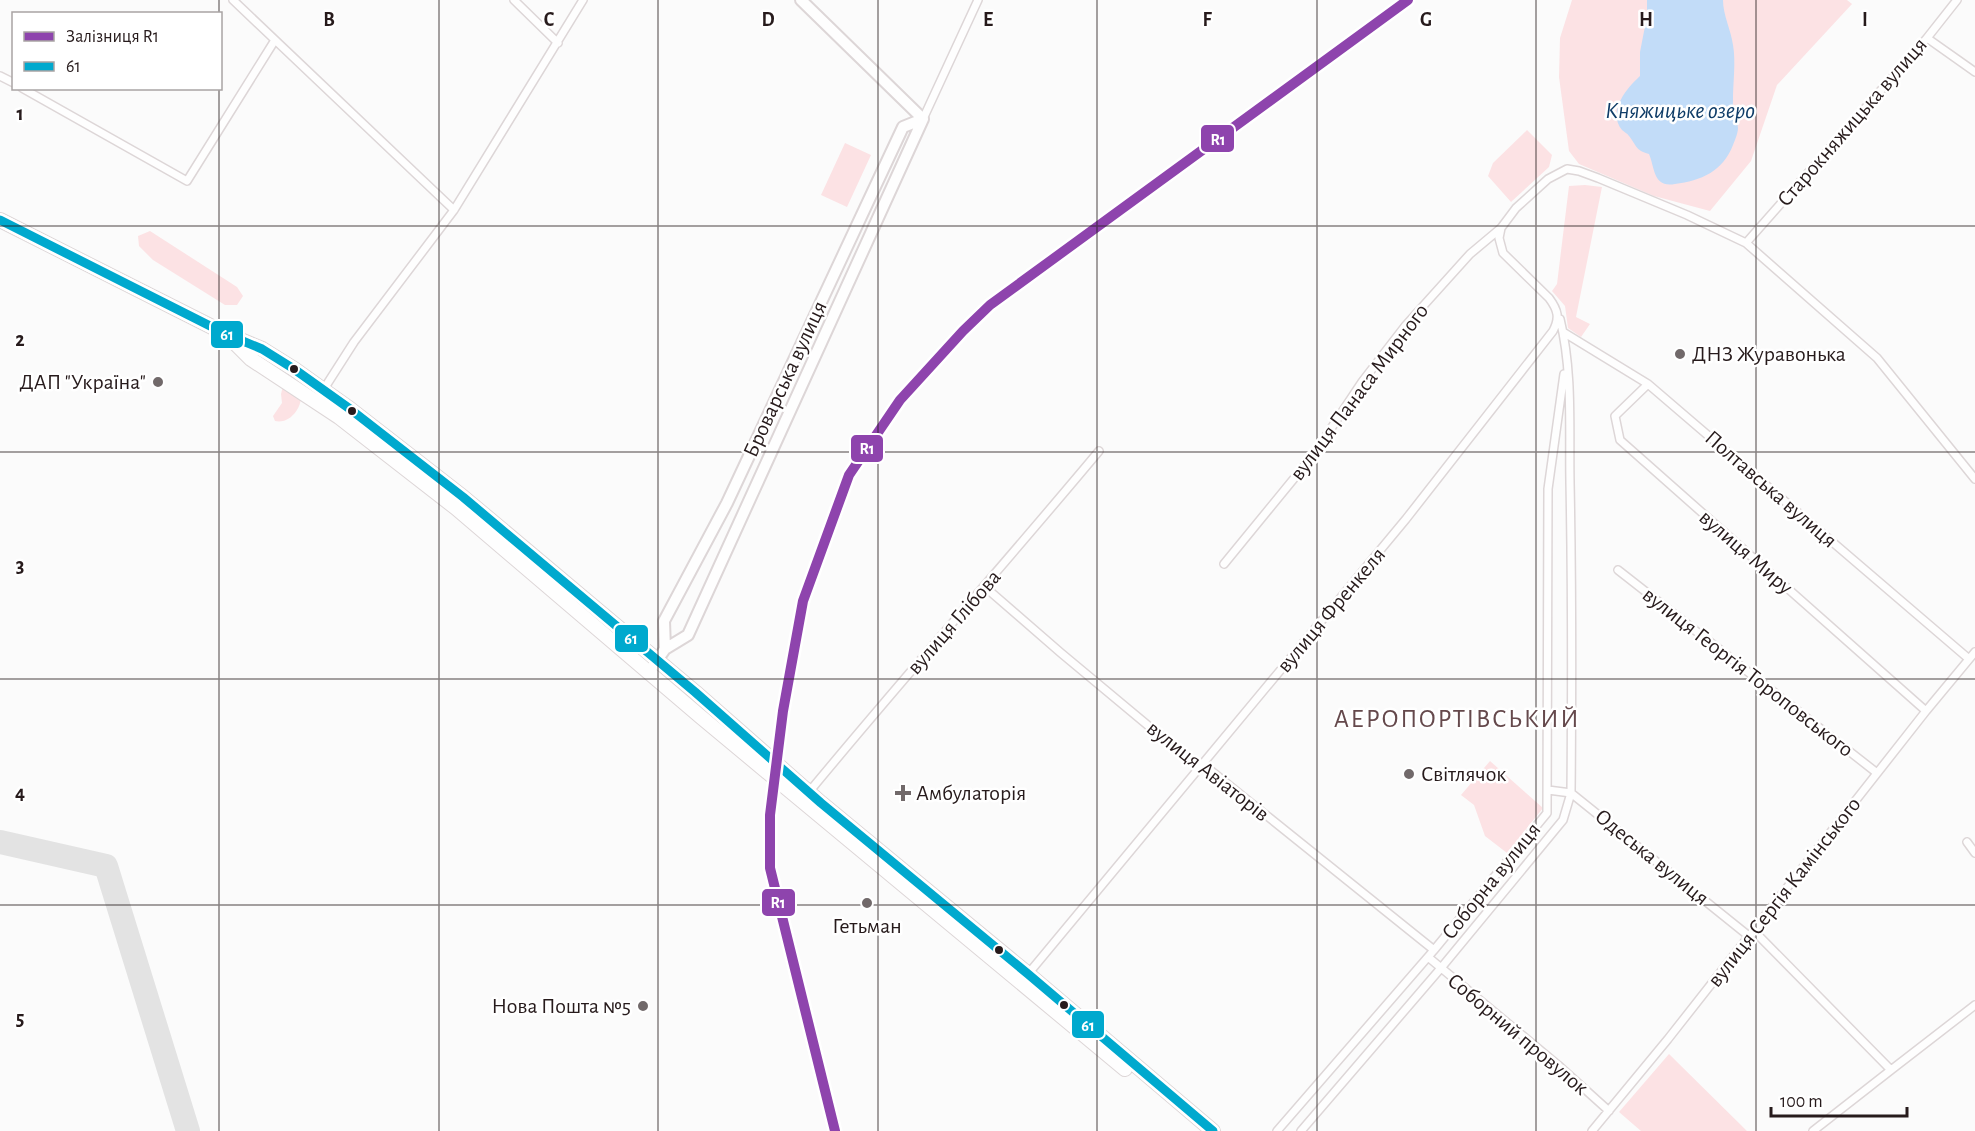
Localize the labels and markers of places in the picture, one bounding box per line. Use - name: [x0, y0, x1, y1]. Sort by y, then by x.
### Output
- place label: ДНЗ Журавонька: [1692, 343, 1846, 365]
- marker: ДНЗ Журавонька: [1673, 347, 1687, 361]
- unlabelled marker: [288, 363, 300, 375]
- place label: ДАП "Україна": [19, 371, 146, 393]
- marker: ДАП "Україна": [151, 375, 165, 389]
- unlabelled marker: [346, 405, 358, 417]
- place label: Світлячок: [1421, 763, 1506, 785]
- marker: Світлячок: [1402, 767, 1416, 781]
- place label: Амбулаторія: [916, 782, 1026, 804]
- marker: Амбулаторія: [894, 784, 912, 802]
- marker: Гетьман: [860, 896, 874, 910]
- place label: Гетьман: [832, 915, 902, 937]
- unlabelled marker: [993, 944, 1005, 956]
- place label: Нова Пошта №5: [492, 995, 631, 1017]
- marker: Нова Пошта №5: [636, 999, 650, 1013]
- unlabelled marker: [1058, 999, 1070, 1011]

